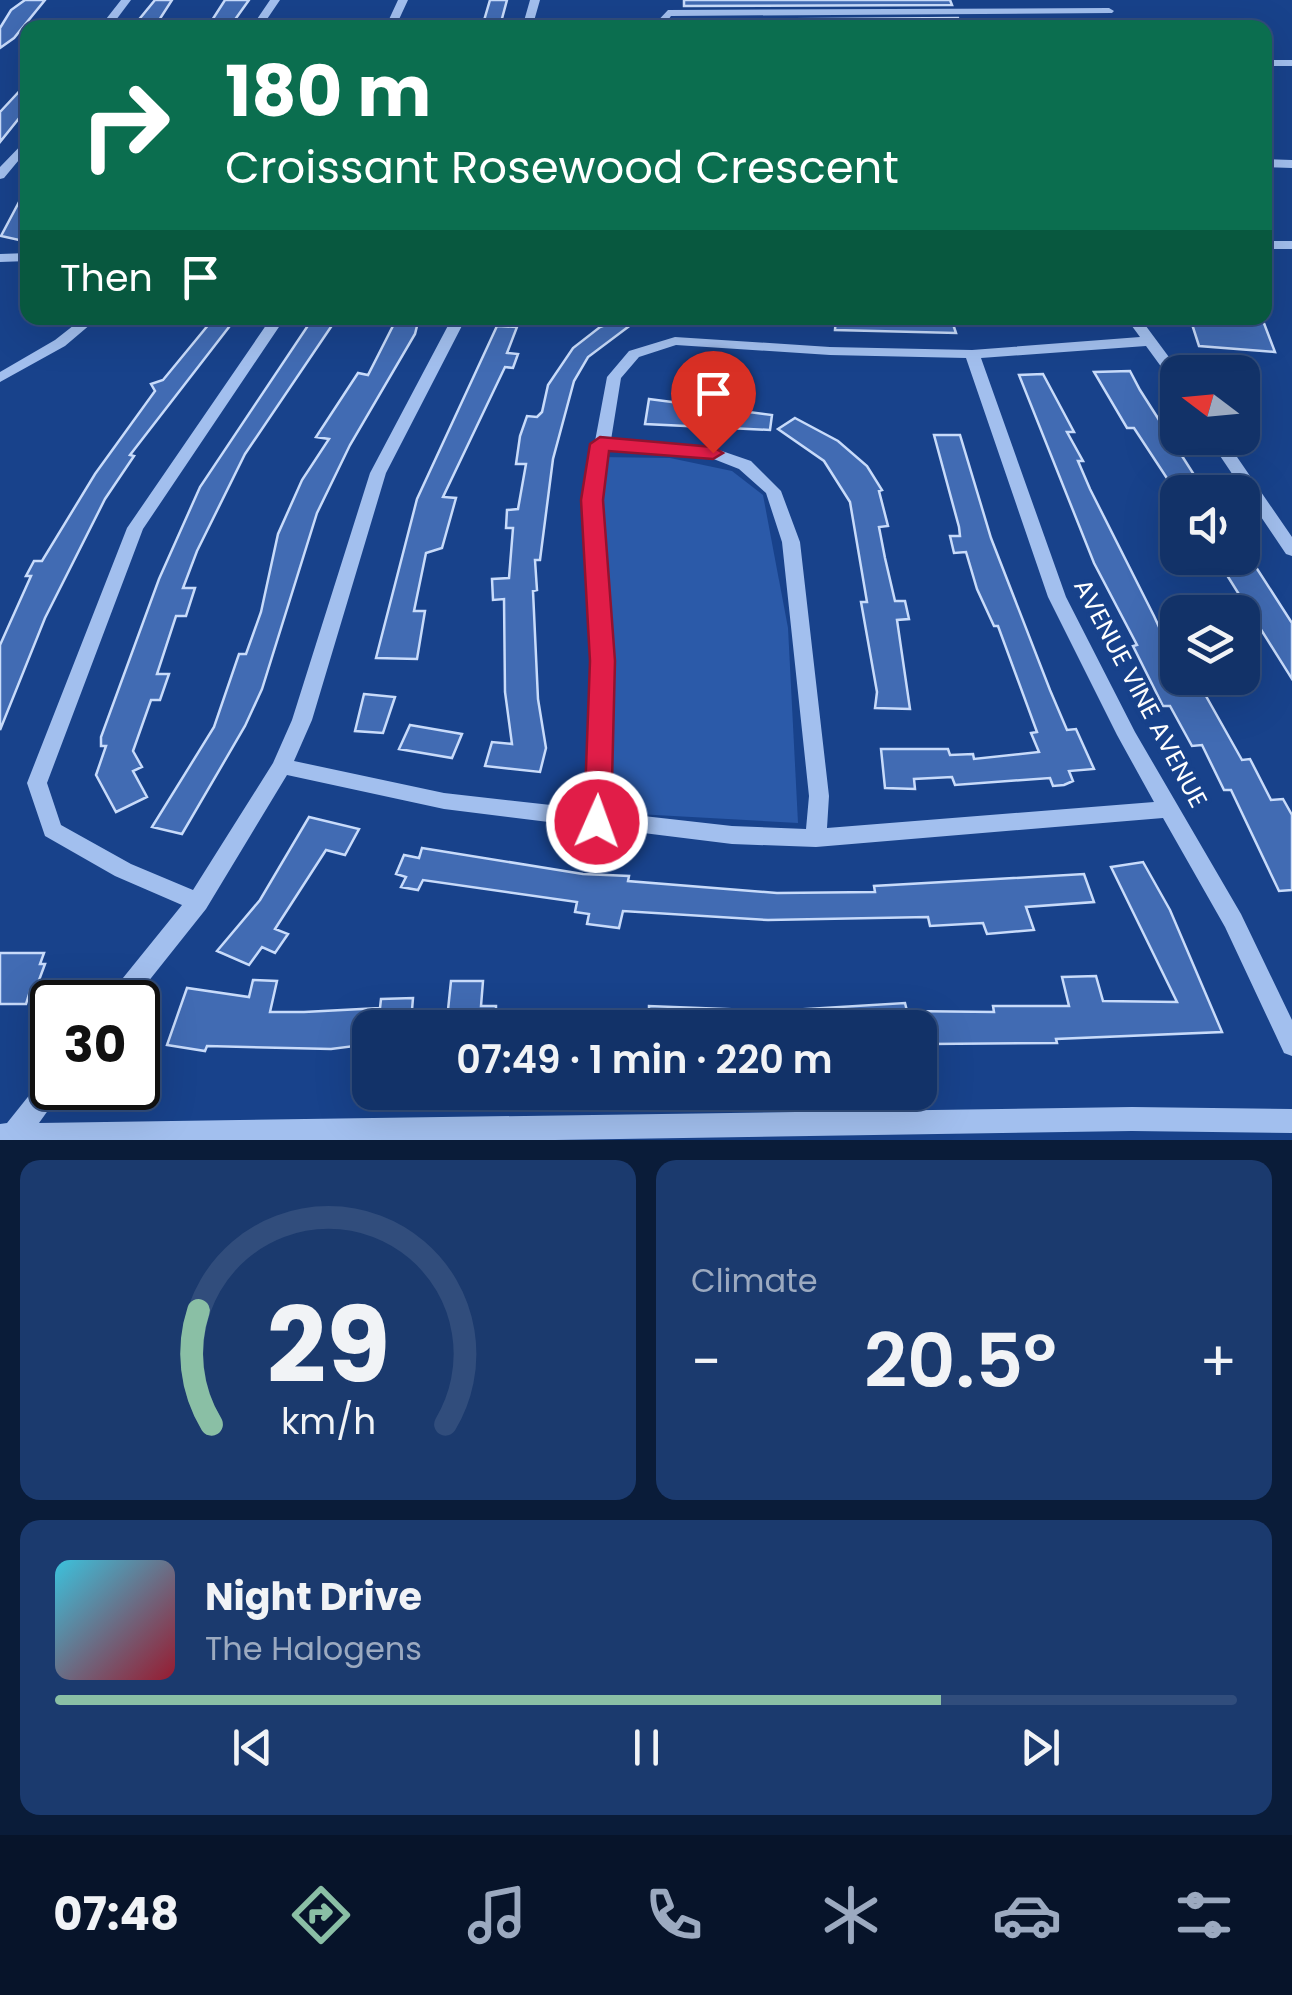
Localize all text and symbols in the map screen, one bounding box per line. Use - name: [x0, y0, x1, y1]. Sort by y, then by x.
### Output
- text: 180 m: [225, 42, 431, 141]
- icon: right: [60, 60, 190, 190]
- text: Croissant Rosewood Crescent: [225, 136, 899, 199]
- icon: arrive: [173, 250, 228, 305]
- text: Then: [60, 251, 153, 304]
- pin: [671, 351, 756, 454]
- north arrow: [1160, 355, 1260, 455]
- map controls: [1160, 355, 1260, 695]
- icon: arrive: [686, 366, 741, 421]
- button: sound: [1160, 475, 1260, 575]
- street label: AVENUE VINE AVENUE: [1065, 573, 1216, 814]
- button: layers: [1160, 595, 1260, 695]
- position arrow: [545, 770, 649, 874]
- speed limit sign: 30: [30, 980, 160, 1110]
- text: 07:49 · 1 min · 220 m: [456, 1033, 833, 1086]
- text: Climate: [691, 1258, 818, 1303]
- text: 29: [266, 1273, 390, 1418]
- text: 20.5°: [864, 1308, 1057, 1413]
- text: −: [691, 1323, 721, 1400]
- text: +: [1199, 1323, 1237, 1400]
- text: km/h: [280, 1396, 376, 1447]
- text: Night Drive: [205, 1570, 422, 1623]
- text: The Halogens: [205, 1626, 422, 1671]
- icon: previous: [225, 1720, 280, 1775]
- icon: pause: [619, 1720, 674, 1775]
- icon: next: [1013, 1720, 1068, 1775]
- icon: directions: [286, 1880, 356, 1950]
- icon: music: [462, 1880, 532, 1950]
- icon: phone: [639, 1880, 709, 1950]
- icon: climate: [816, 1880, 886, 1950]
- icon: car: [992, 1880, 1062, 1950]
- icon: filters: [1169, 1880, 1239, 1950]
- text: 07:48: [53, 1883, 179, 1946]

